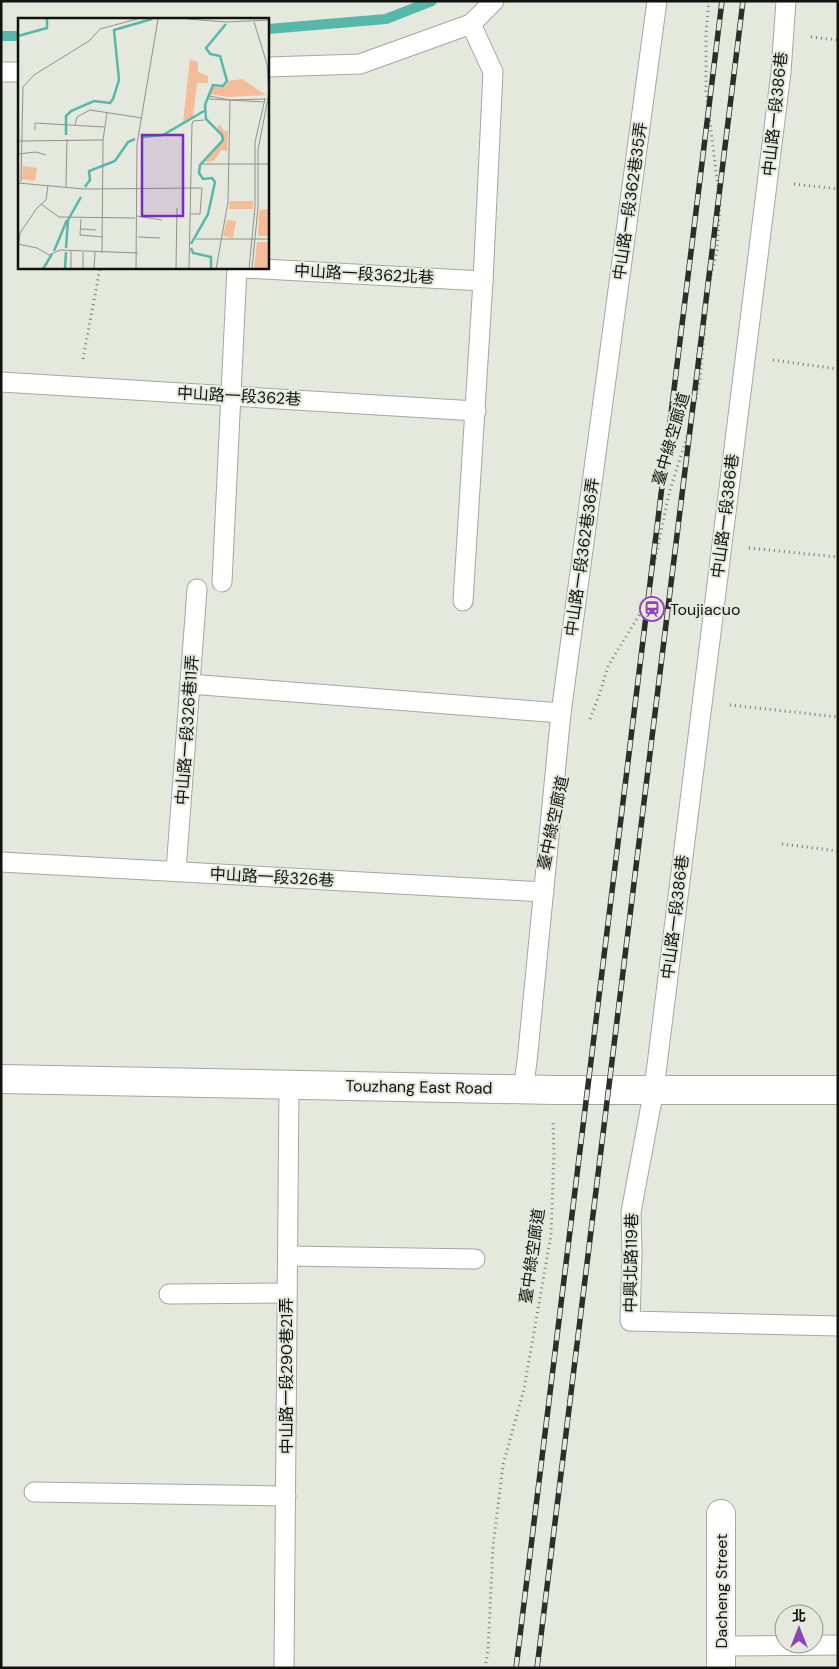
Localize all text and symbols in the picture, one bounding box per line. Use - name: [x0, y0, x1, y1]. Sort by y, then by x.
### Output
- inset map: [18, 18, 269, 269]
- street label: 中山路一段386巷: [758, 51, 792, 177]
- street label: 中山路一段362巷35弄: [609, 121, 651, 281]
- street label: 中山路一段362北巷: [293, 260, 435, 288]
- street label: 中山路一段362巷: [176, 382, 302, 410]
- street label: 臺中綠空廊道: [648, 390, 694, 488]
- street label: 中山路一段386巷: [707, 453, 743, 579]
- street label: 中山路一段362巷36弄: [560, 476, 604, 638]
- station icon: Toujiacuo: [639, 596, 665, 622]
- place label: Toujiacuo: [670, 599, 740, 620]
- street label: 中山路一段326巷11弄: [171, 654, 203, 806]
- street label: 臺中綠空廊道: [533, 774, 573, 872]
- street label: 中山路一段386巷: [657, 854, 693, 980]
- street label: 中山路一段326巷: [209, 863, 335, 891]
- street label: Touzhang East Road: [345, 1075, 493, 1099]
- street label: 臺中綠空廊道: [515, 1207, 549, 1305]
- street label: 中興北路119巷: [620, 1213, 642, 1313]
- street label: 中山路一段290巷21弄: [276, 1298, 297, 1454]
- street label: Dacheng Street: [711, 1534, 732, 1648]
- north arrow: [774, 1604, 824, 1654]
- text: 北: [792, 1607, 806, 1625]

